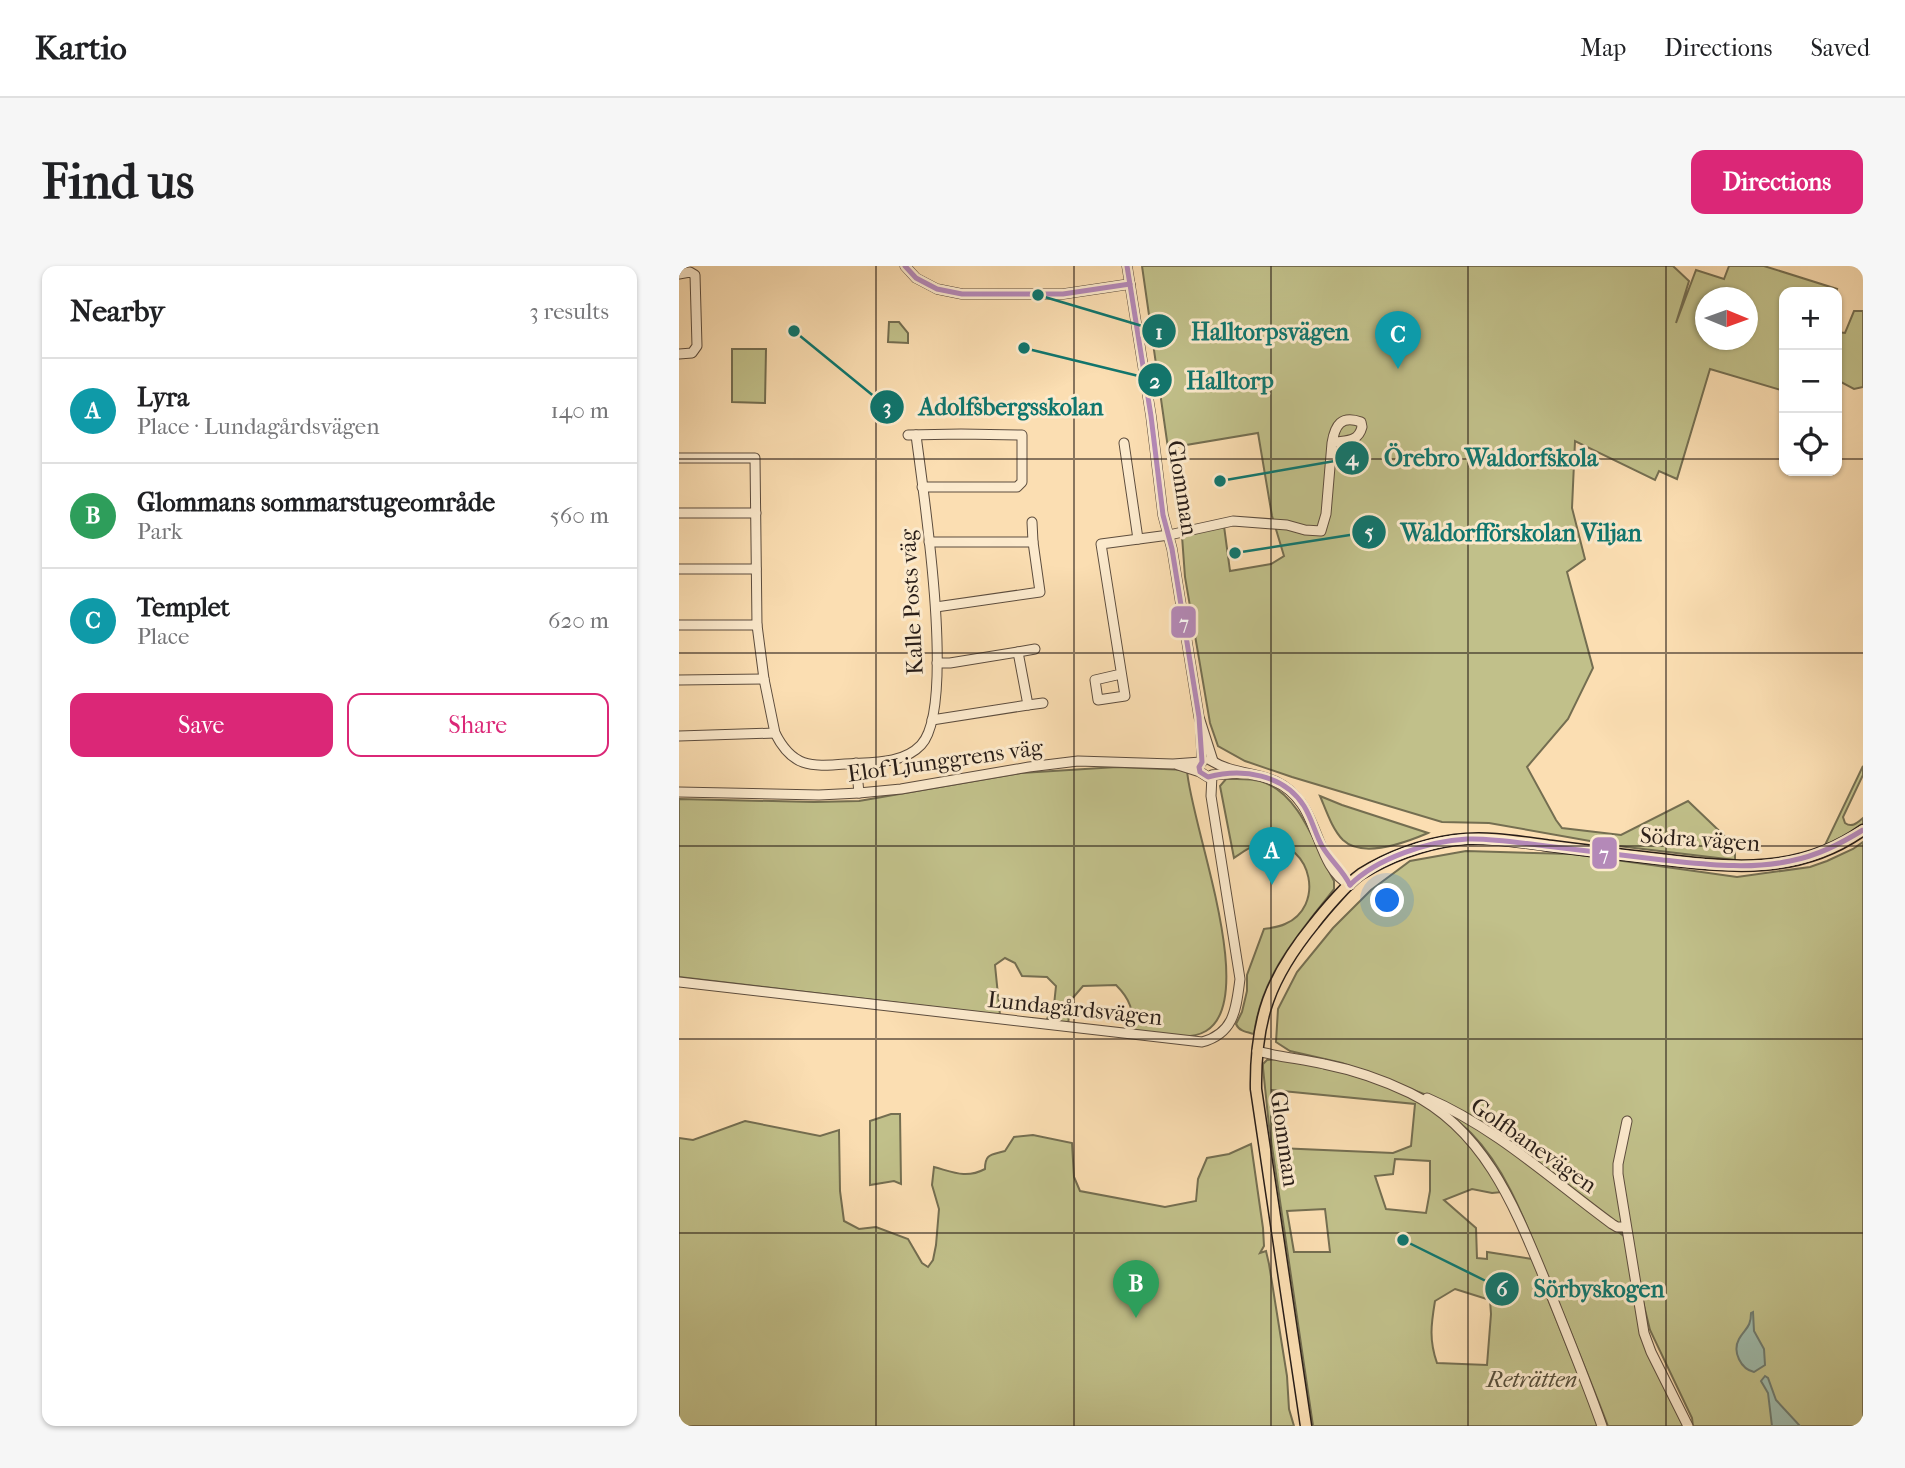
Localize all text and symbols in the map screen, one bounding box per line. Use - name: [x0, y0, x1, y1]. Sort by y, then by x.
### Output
- text: Kartio: [35, 29, 127, 68]
- text: Map: [1580, 34, 1626, 62]
- text: Directions: [1664, 34, 1772, 62]
- text: Saved: [1810, 34, 1870, 62]
- button: Directions: [1691, 150, 1863, 214]
- text: Find us: [42, 153, 194, 211]
- north arrow: [1695, 287, 1758, 350]
- map controls: [1779, 287, 1842, 476]
- button: +: [1779, 287, 1842, 350]
- text: Nearby: [70, 294, 165, 329]
- text: 3 results: [529, 298, 609, 325]
- callout: Halltorpsvägen: [1142, 309, 1363, 354]
- pin: C: [1375, 311, 1421, 369]
- text: Halltorpsvägen: [1191, 318, 1350, 346]
- text: 1: [1155, 320, 1163, 344]
- button: −: [1779, 350, 1842, 413]
- callout: Halltorp: [1137, 358, 1288, 403]
- text: Halltorp: [1186, 367, 1274, 395]
- text: 2: [1150, 369, 1161, 393]
- text: Lyra: [137, 382, 189, 413]
- callout: Adolfsbergsskolan: [869, 385, 1117, 430]
- text: Adolfsbergsskolan: [917, 393, 1104, 421]
- text: 3: [883, 395, 891, 419]
- text: A: [86, 397, 100, 424]
- text: 140 m: [550, 397, 609, 424]
- text: Place · Lundagårdsvägen: [137, 413, 380, 440]
- button: locate: [1779, 413, 1842, 476]
- callout: Örebro Waldorfskola: [1335, 436, 1612, 481]
- street label: Glomman: [1162, 438, 1203, 538]
- text: Örebro Waldorfskola: [1384, 442, 1599, 472]
- text: 4: [1345, 446, 1360, 471]
- text: Glommans sommarstugeområde: [137, 487, 495, 518]
- text: B: [86, 502, 100, 529]
- text: 560 m: [550, 502, 609, 529]
- callout: Waldorfförskolan Viljan: [1352, 510, 1656, 555]
- text: Park: [137, 518, 183, 545]
- text: Waldorfförskolan Viljan: [1399, 519, 1643, 547]
- text: 5: [1364, 520, 1374, 544]
- street label: Kalle Posts väg: [894, 528, 929, 676]
- text: Templet: [137, 592, 230, 623]
- line badge: 7: [1170, 605, 1197, 639]
- text: C: [85, 607, 101, 634]
- text: 620 m: [548, 607, 609, 634]
- text: 7: [1178, 612, 1189, 634]
- text: Place: [137, 623, 189, 650]
- button: Save: [70, 693, 333, 757]
- button: Share: [347, 693, 609, 757]
- street label: Elof Ljunggrens väg: [846, 733, 1045, 788]
- street label: Södra vägen: [1639, 822, 1762, 857]
- pin: A: [1249, 827, 1295, 885]
- line badge: 7: [1591, 836, 1618, 870]
- text: 7: [1598, 843, 1609, 865]
- your location: [1370, 883, 1404, 917]
- street label: Lundagårdsvägen: [986, 986, 1164, 1031]
- street label: Glomman: [1264, 1090, 1305, 1189]
- street label: Golfbanevägen: [1465, 1092, 1602, 1199]
- pin: B: [1113, 1260, 1159, 1318]
- callout: Sörbyskogen: [1485, 1266, 1679, 1311]
- text: Sörbyskogen: [1534, 1275, 1665, 1303]
- text: 6: [1496, 1277, 1508, 1301]
- park label: Reträtten: [1485, 1366, 1578, 1393]

